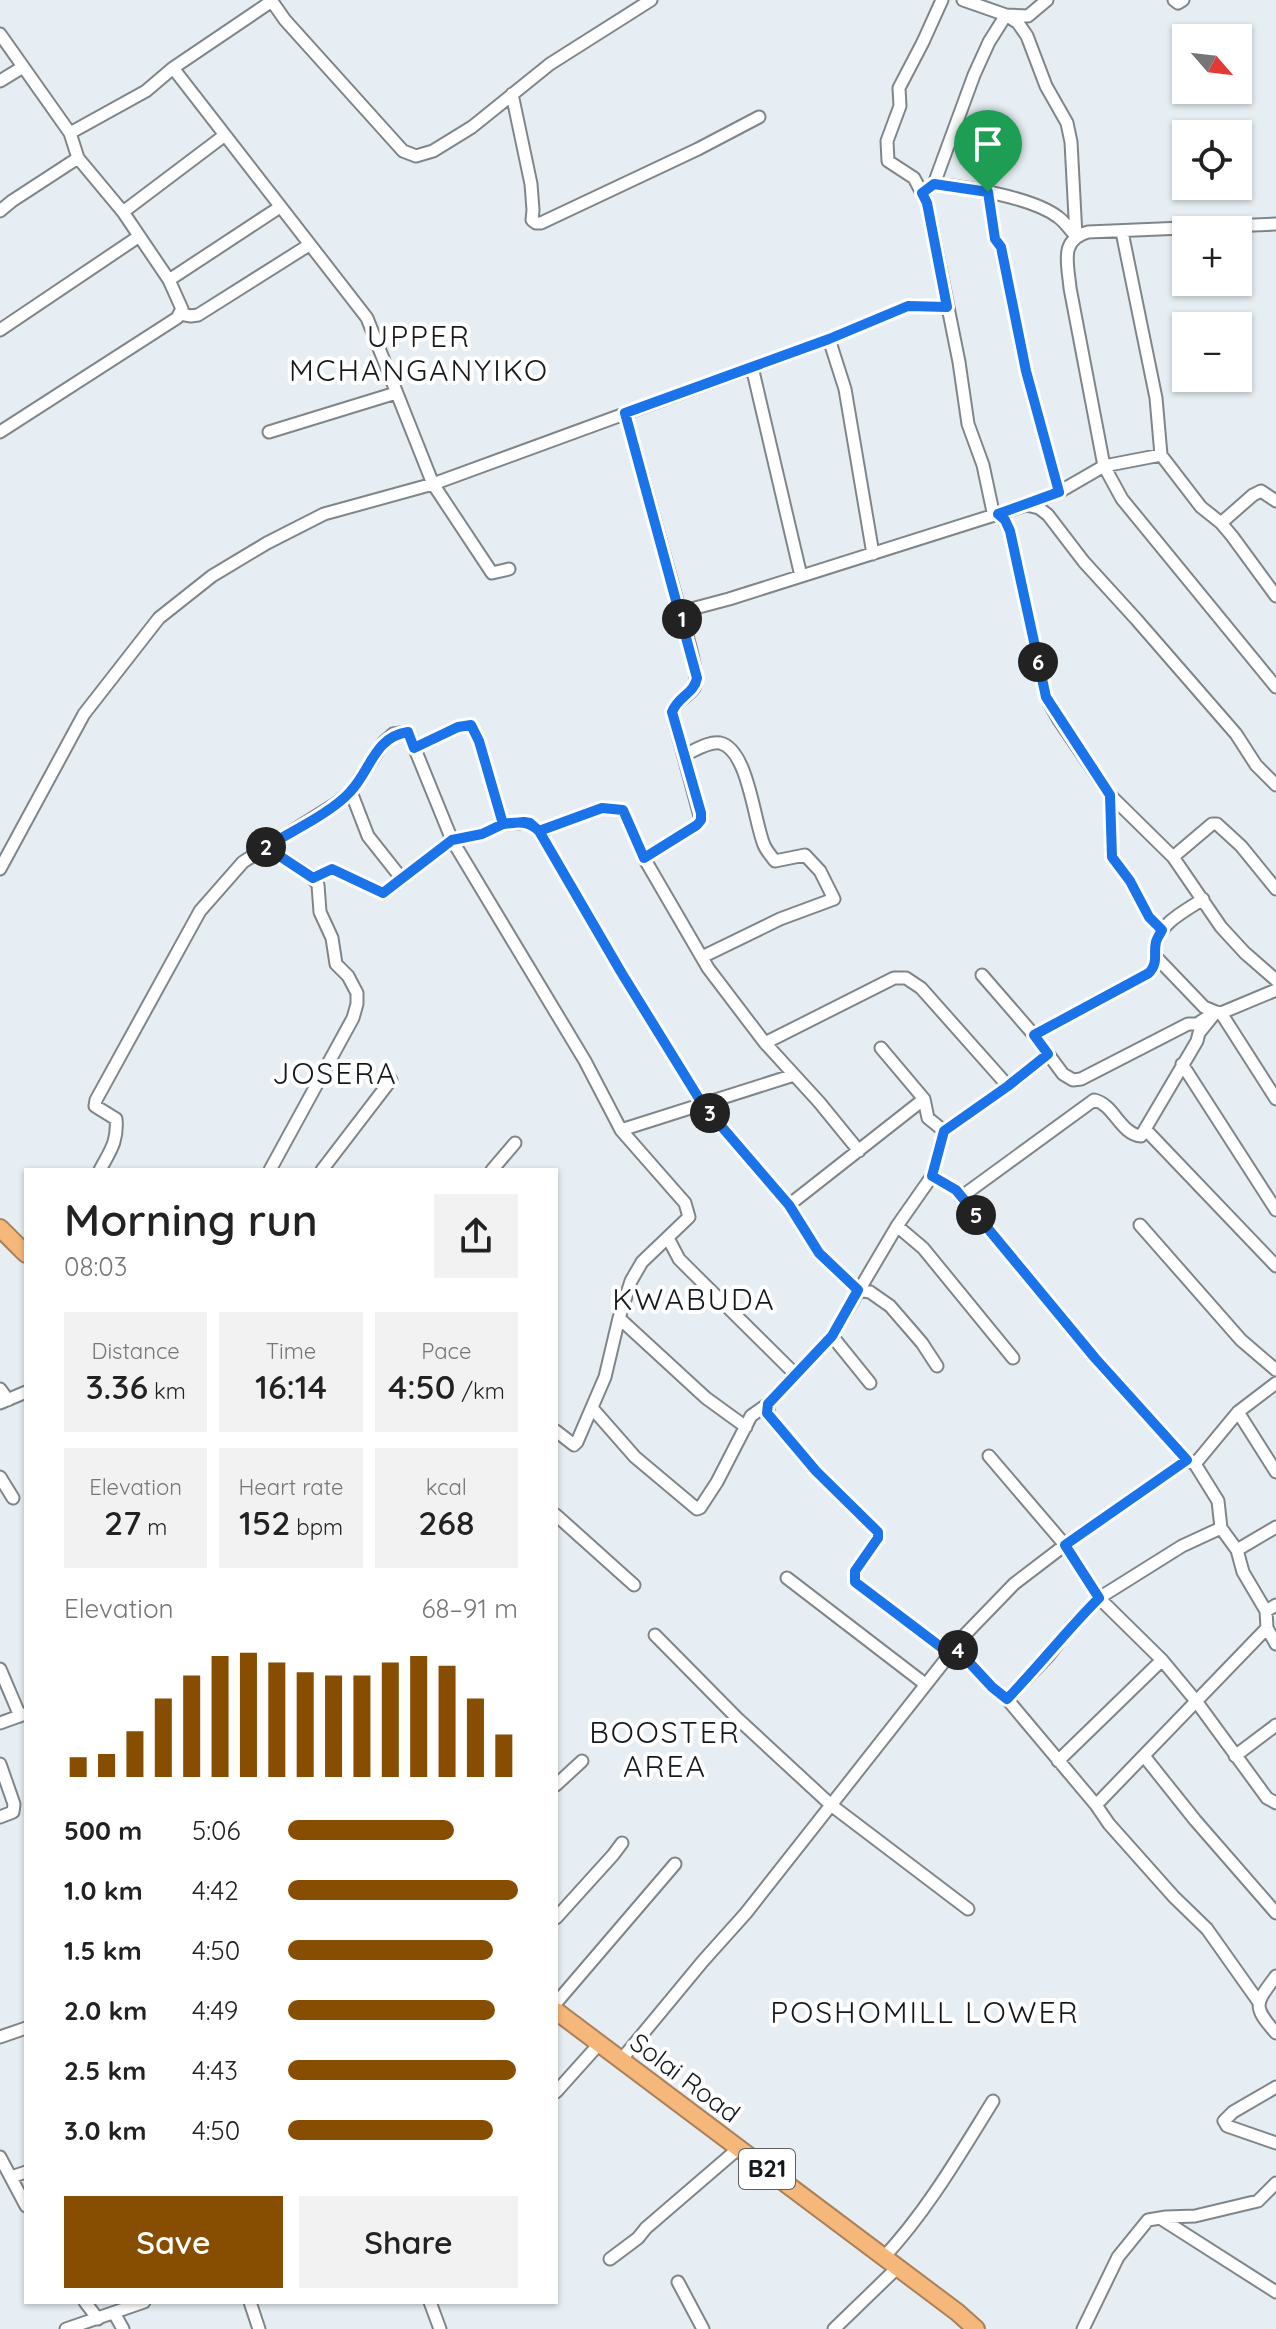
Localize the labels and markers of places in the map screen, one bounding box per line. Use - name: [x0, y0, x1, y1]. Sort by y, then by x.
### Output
- pin: [954, 110, 1022, 192]
- pin: 1: [662, 599, 702, 639]
- pin: 6: [1018, 642, 1058, 682]
- pin: 2: [246, 827, 286, 867]
- pin: 3: [690, 1093, 730, 1133]
- pin: 5: [956, 1195, 996, 1235]
- pin: 4: [938, 1630, 978, 1670]

